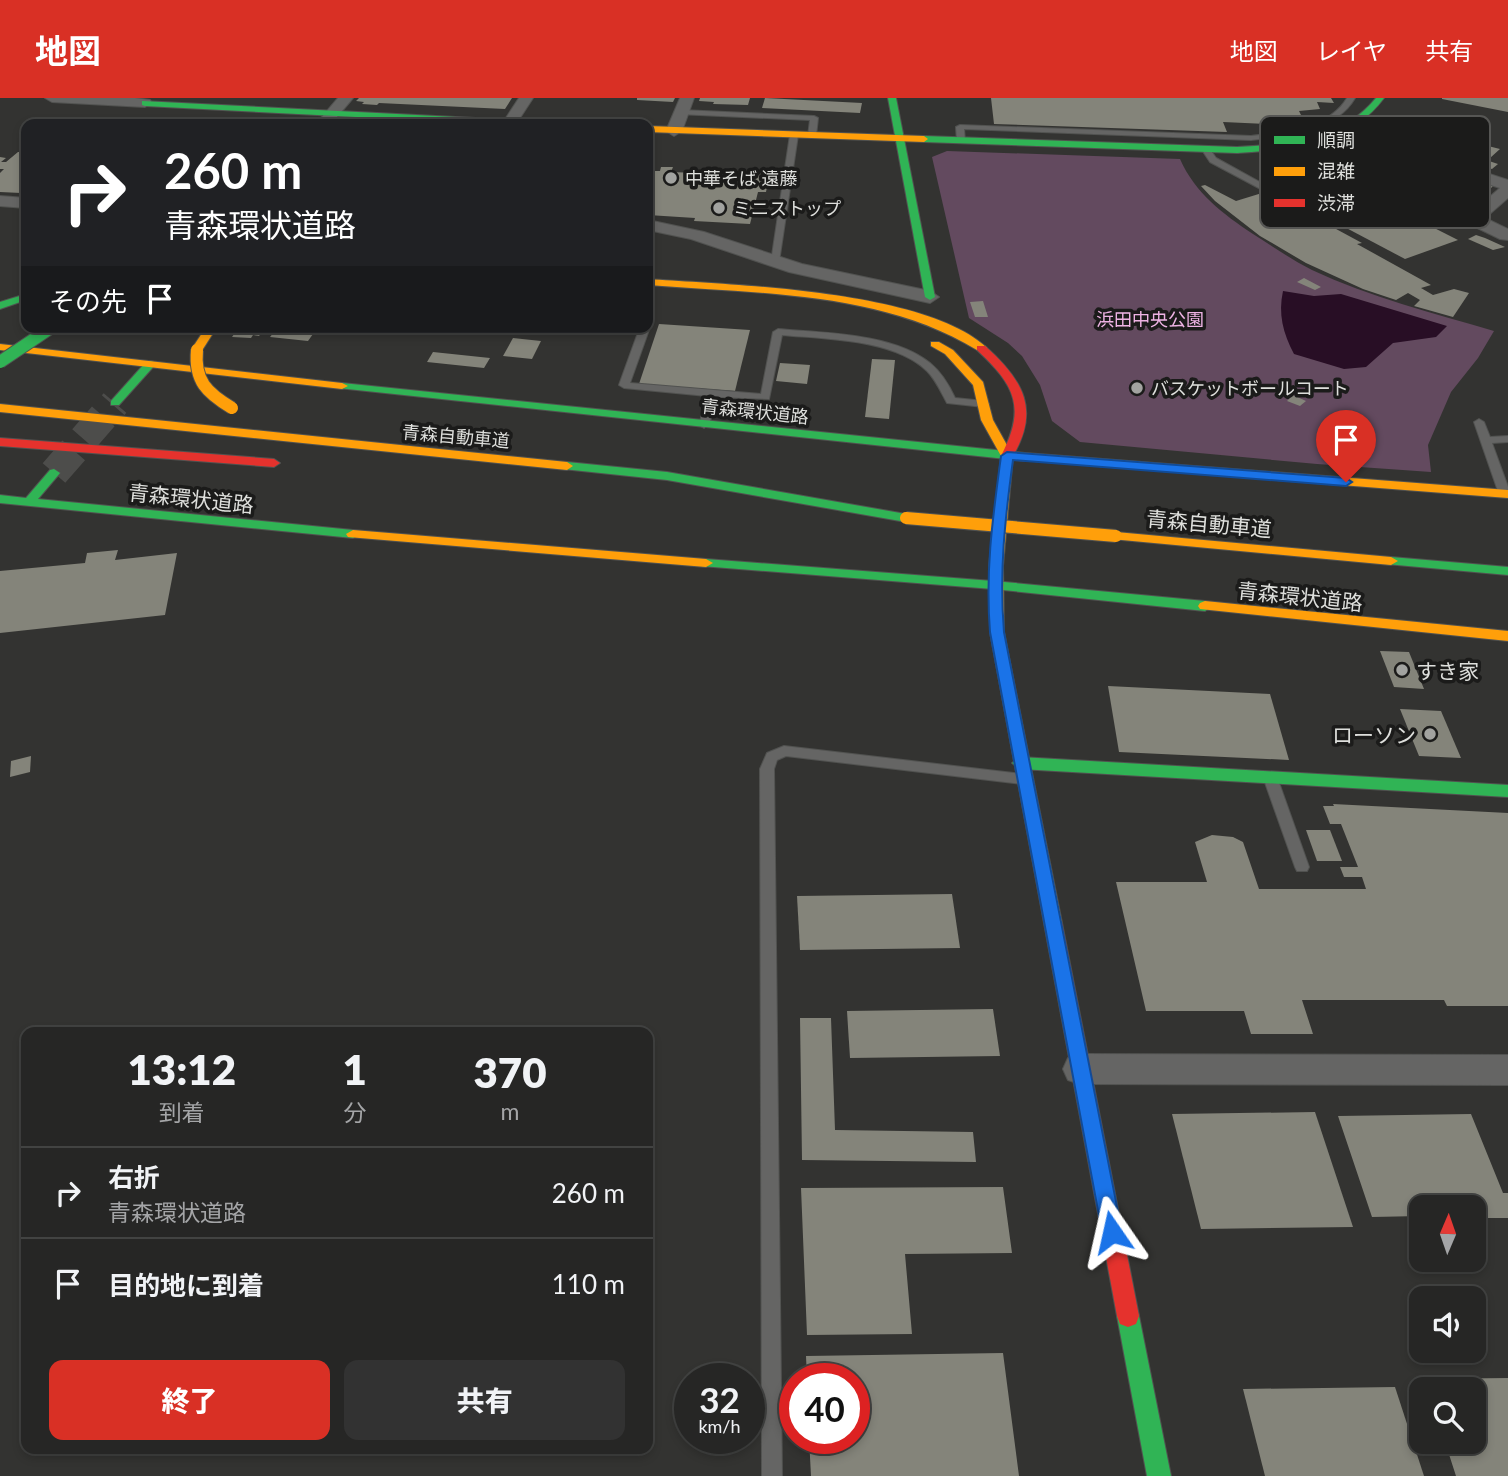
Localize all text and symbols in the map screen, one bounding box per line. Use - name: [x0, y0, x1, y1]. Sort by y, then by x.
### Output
- text: 地図: [35, 30, 101, 70]
- text: 地図: [1230, 36, 1278, 65]
- text: レイヤ: [1316, 36, 1387, 65]
- text: 共有: [1425, 36, 1473, 65]
- legend: [1260, 116, 1490, 228]
- text: 順調: [1317, 128, 1355, 151]
- text: 260 m: [164, 141, 302, 199]
- icon: right: [49, 147, 140, 238]
- text: 混雑: [1317, 159, 1355, 182]
- place label: 中華そば 遠藤: [685, 167, 798, 189]
- marker: 中華そば 遠藤: [663, 170, 679, 186]
- text: 渋滞: [1317, 191, 1355, 214]
- place label: ミニストップ: [733, 197, 841, 219]
- marker: ミニストップ: [711, 200, 727, 216]
- text: 青森環状道路: [164, 205, 356, 244]
- icon: arrive: [141, 280, 179, 318]
- text: その先: [49, 285, 127, 317]
- park label: 浜田中央公園: [1096, 308, 1204, 330]
- place label: バスケットボールコート: [1151, 377, 1349, 399]
- marker: バスケットボールコート: [1129, 380, 1145, 396]
- street label: 青森環状道路: [700, 394, 810, 428]
- pin: [1316, 410, 1376, 482]
- street label: 青森自動車道: [401, 420, 511, 452]
- icon: arrive: [1327, 421, 1365, 459]
- street label: 青森環状道路: [127, 479, 255, 517]
- street label: 青森自動車道: [1145, 505, 1273, 541]
- street label: 青森環状道路: [1236, 577, 1364, 615]
- place label: すき家: [1416, 658, 1479, 683]
- marker: すき家: [1394, 662, 1410, 678]
- place label: ローソン: [1332, 722, 1416, 747]
- marker: ローソン: [1422, 726, 1438, 742]
- text: 13:12: [127, 1044, 236, 1094]
- text: 1: [343, 1044, 367, 1094]
- text: 370: [473, 1047, 547, 1097]
- text: m: [500, 1097, 519, 1125]
- text: 到着: [159, 1098, 205, 1126]
- text: 分: [343, 1098, 366, 1126]
- text: 右折: [108, 1161, 160, 1193]
- icon: right: [49, 1174, 87, 1212]
- text: 260 m: [552, 1177, 625, 1209]
- position arrow: [1075, 1195, 1149, 1269]
- north arrow: [1409, 1195, 1486, 1272]
- map controls: [1409, 1195, 1486, 1454]
- text: 青森環状道路: [108, 1198, 246, 1226]
- icon: arrive: [49, 1265, 87, 1303]
- text: 110 m: [552, 1268, 625, 1300]
- text: 目的地に到着: [108, 1269, 264, 1301]
- button: sound: [1409, 1286, 1486, 1363]
- button: 終了: [49, 1360, 330, 1440]
- button: 共有: [344, 1360, 625, 1440]
- speed limit sign: 40: [779, 1363, 870, 1454]
- button: search: [1409, 1377, 1486, 1454]
- text: 32: [699, 1378, 740, 1420]
- text: km/h: [698, 1415, 741, 1437]

